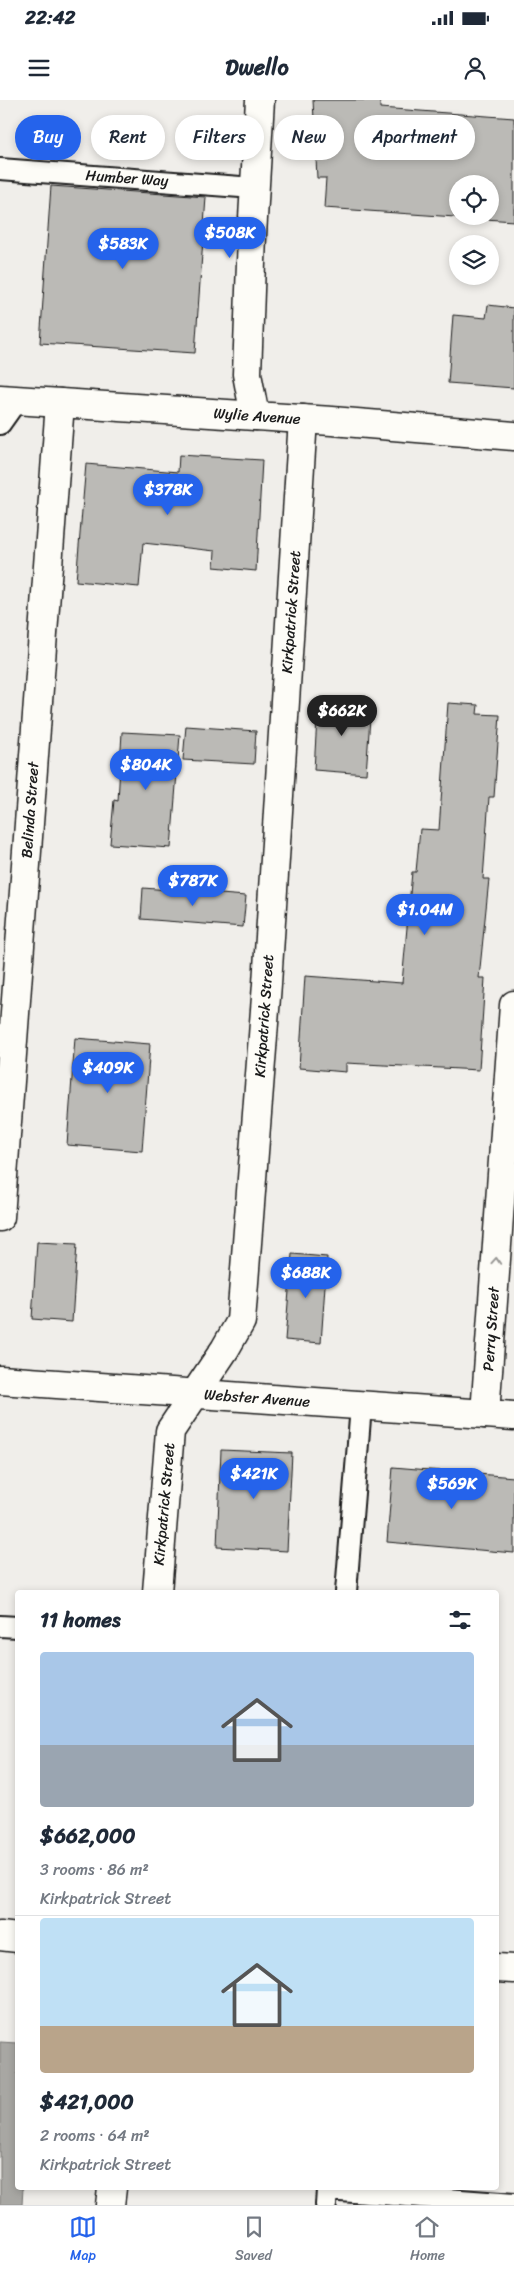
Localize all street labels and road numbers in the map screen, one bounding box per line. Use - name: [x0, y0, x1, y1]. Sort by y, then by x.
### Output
- street label: Humber Way: [85, 162, 169, 194]
- street label: Wylie Avenue: [213, 400, 302, 432]
- street label: Kirkpatrick Street: [274, 549, 308, 674]
- street label: Belinda Street: [14, 760, 46, 859]
- street label: Kirkpatrick Street: [247, 953, 281, 1078]
- street label: Perry Street: [475, 1285, 507, 1372]
- street label: Webster Avenue: [203, 1381, 311, 1415]
- street label: Kirkpatrick Street: [146, 1441, 182, 1566]

